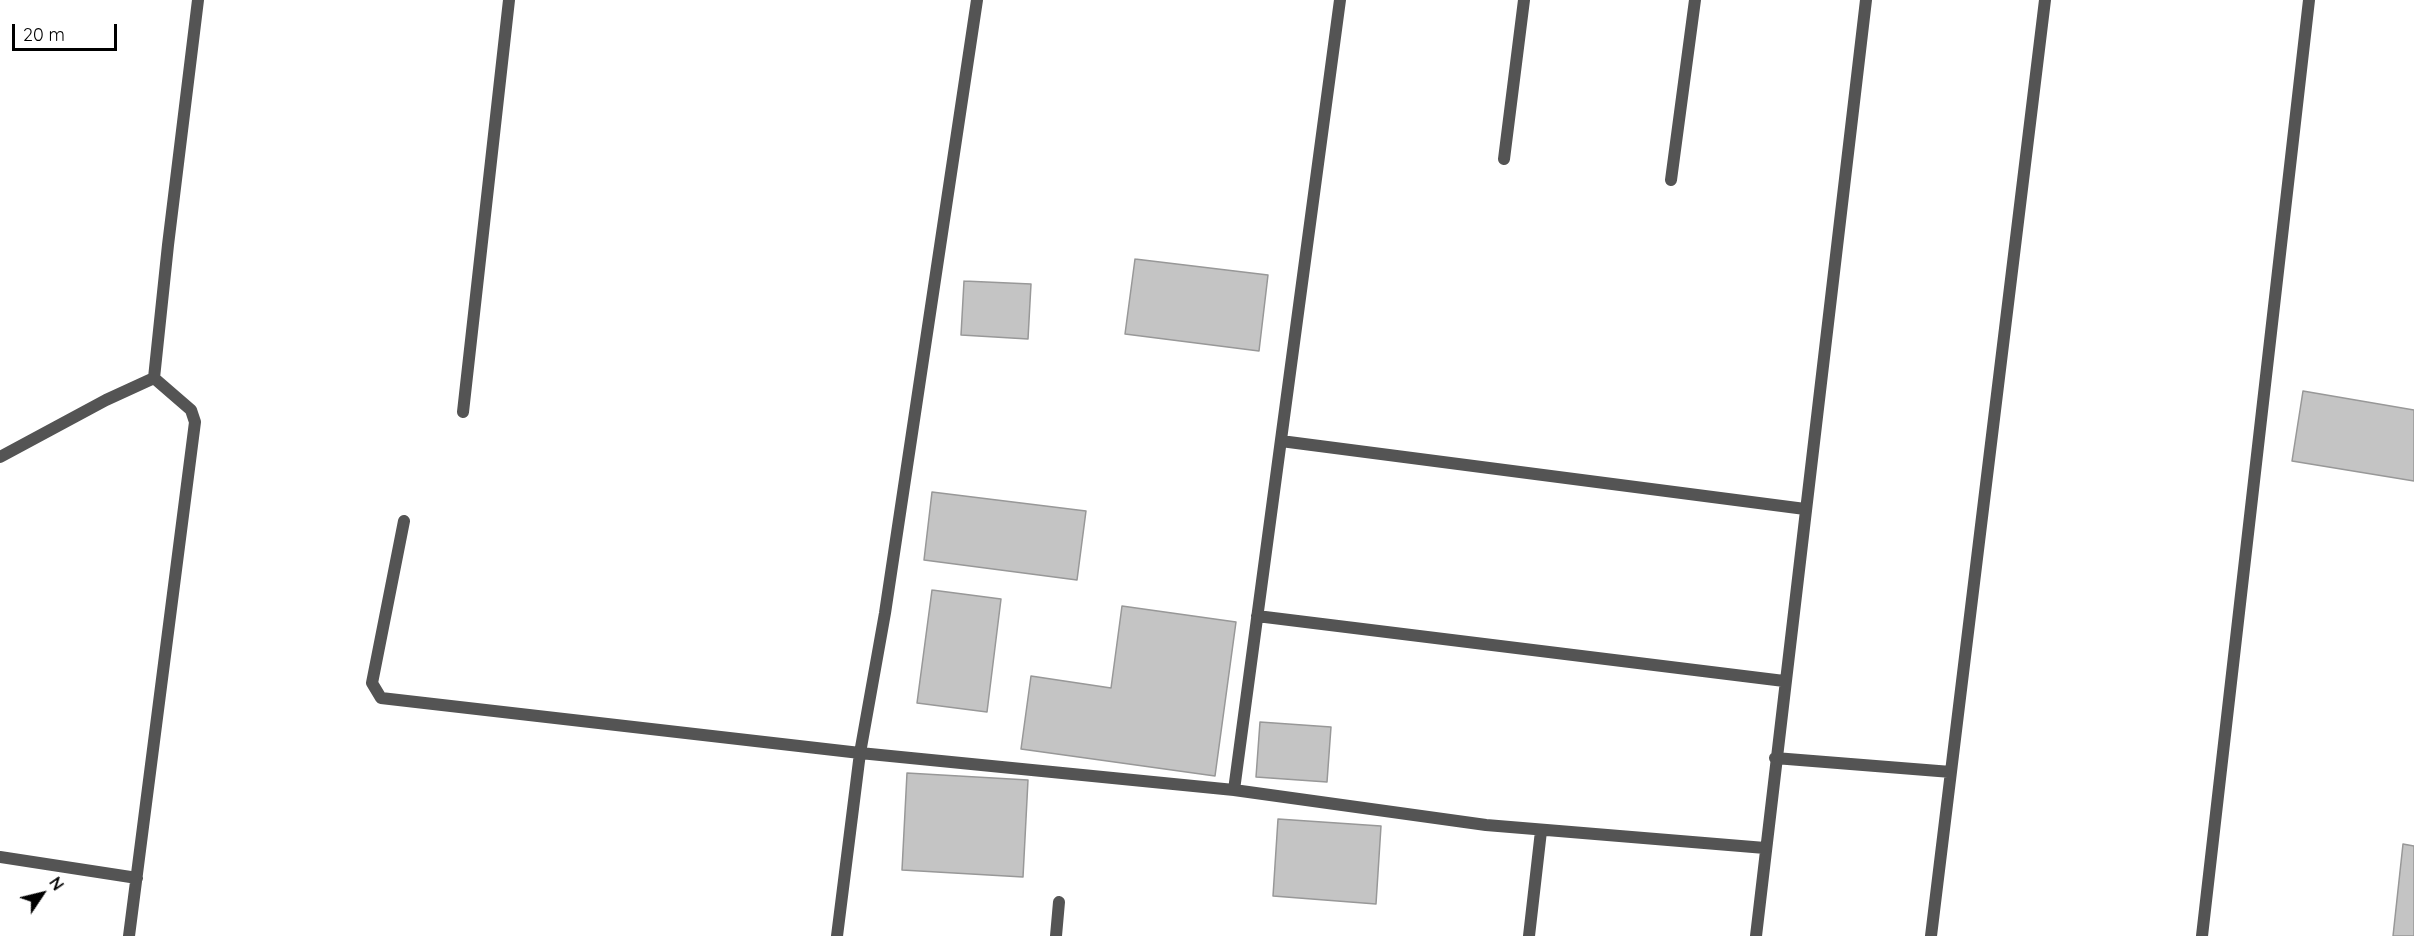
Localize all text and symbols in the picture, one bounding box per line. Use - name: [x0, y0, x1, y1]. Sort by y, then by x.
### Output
- scale bar: [15, 12, 120, 50]
- text: 20 m: [23, 23, 65, 46]
- north arrow: [12, 864, 72, 924]
- text: N: [45, 873, 68, 894]

